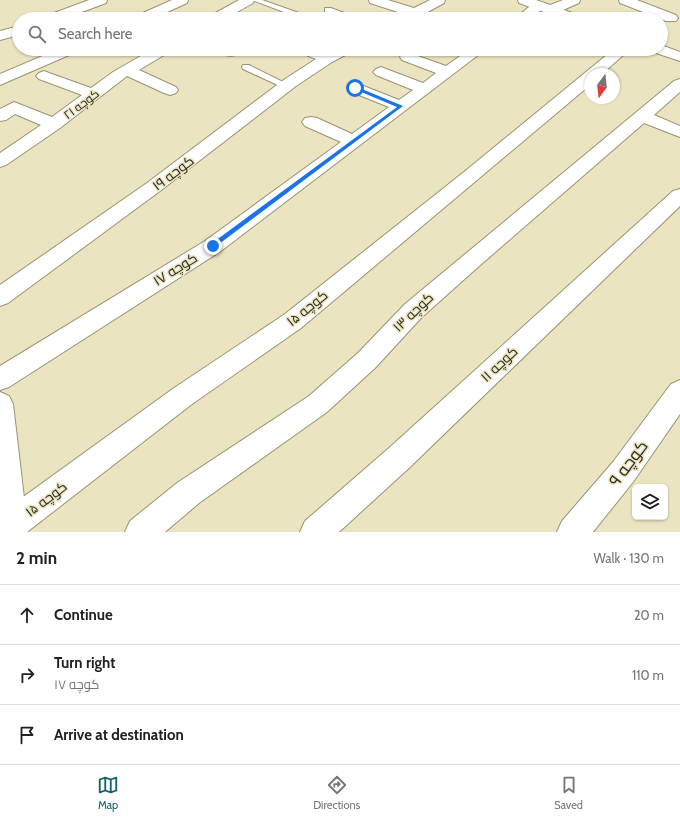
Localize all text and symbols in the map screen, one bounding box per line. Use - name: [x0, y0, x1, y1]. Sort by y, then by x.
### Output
- search box: [12, 12, 668, 56]
- icon: search: [26, 23, 48, 45]
- text: Search here: [58, 25, 133, 43]
- north arrow: [584, 68, 620, 104]
- route start: [346, 79, 364, 97]
- street label: کوچه ۲۱: [60, 86, 103, 124]
- street label: کوچه ۱۹: [149, 152, 198, 195]
- route end: [204, 237, 222, 255]
- street label: کوچه ۱۷: [149, 248, 201, 290]
- street label: کوچه ۱۵: [283, 286, 332, 331]
- street label: کوچه ۱۳: [389, 288, 438, 336]
- street label: کوچه ۱۱: [477, 342, 522, 386]
- street label: کوچه ۹: [604, 436, 653, 491]
- street label: کوچه ۱۵: [21, 477, 71, 521]
- map controls: [632, 484, 668, 520]
- button: layers: [632, 484, 668, 520]
- text: 2 min: [16, 548, 57, 568]
- text: Walk · 130 m: [593, 550, 664, 566]
- icon: ahead: [16, 604, 38, 626]
- text: Continue: [54, 606, 113, 624]
- text: 20 m: [634, 607, 664, 623]
- text: Turn right: [54, 654, 115, 672]
- icon: right: [16, 664, 38, 686]
- text: 110 m: [632, 667, 664, 683]
- text: کوچه ۱۷: [54, 676, 99, 692]
- icon: arrive: [16, 724, 38, 746]
- text: Arrive at destination: [54, 726, 184, 744]
- tab: Map: [97, 774, 119, 812]
- tab: Directions: [313, 774, 360, 812]
- tab: Saved: [554, 774, 583, 812]

